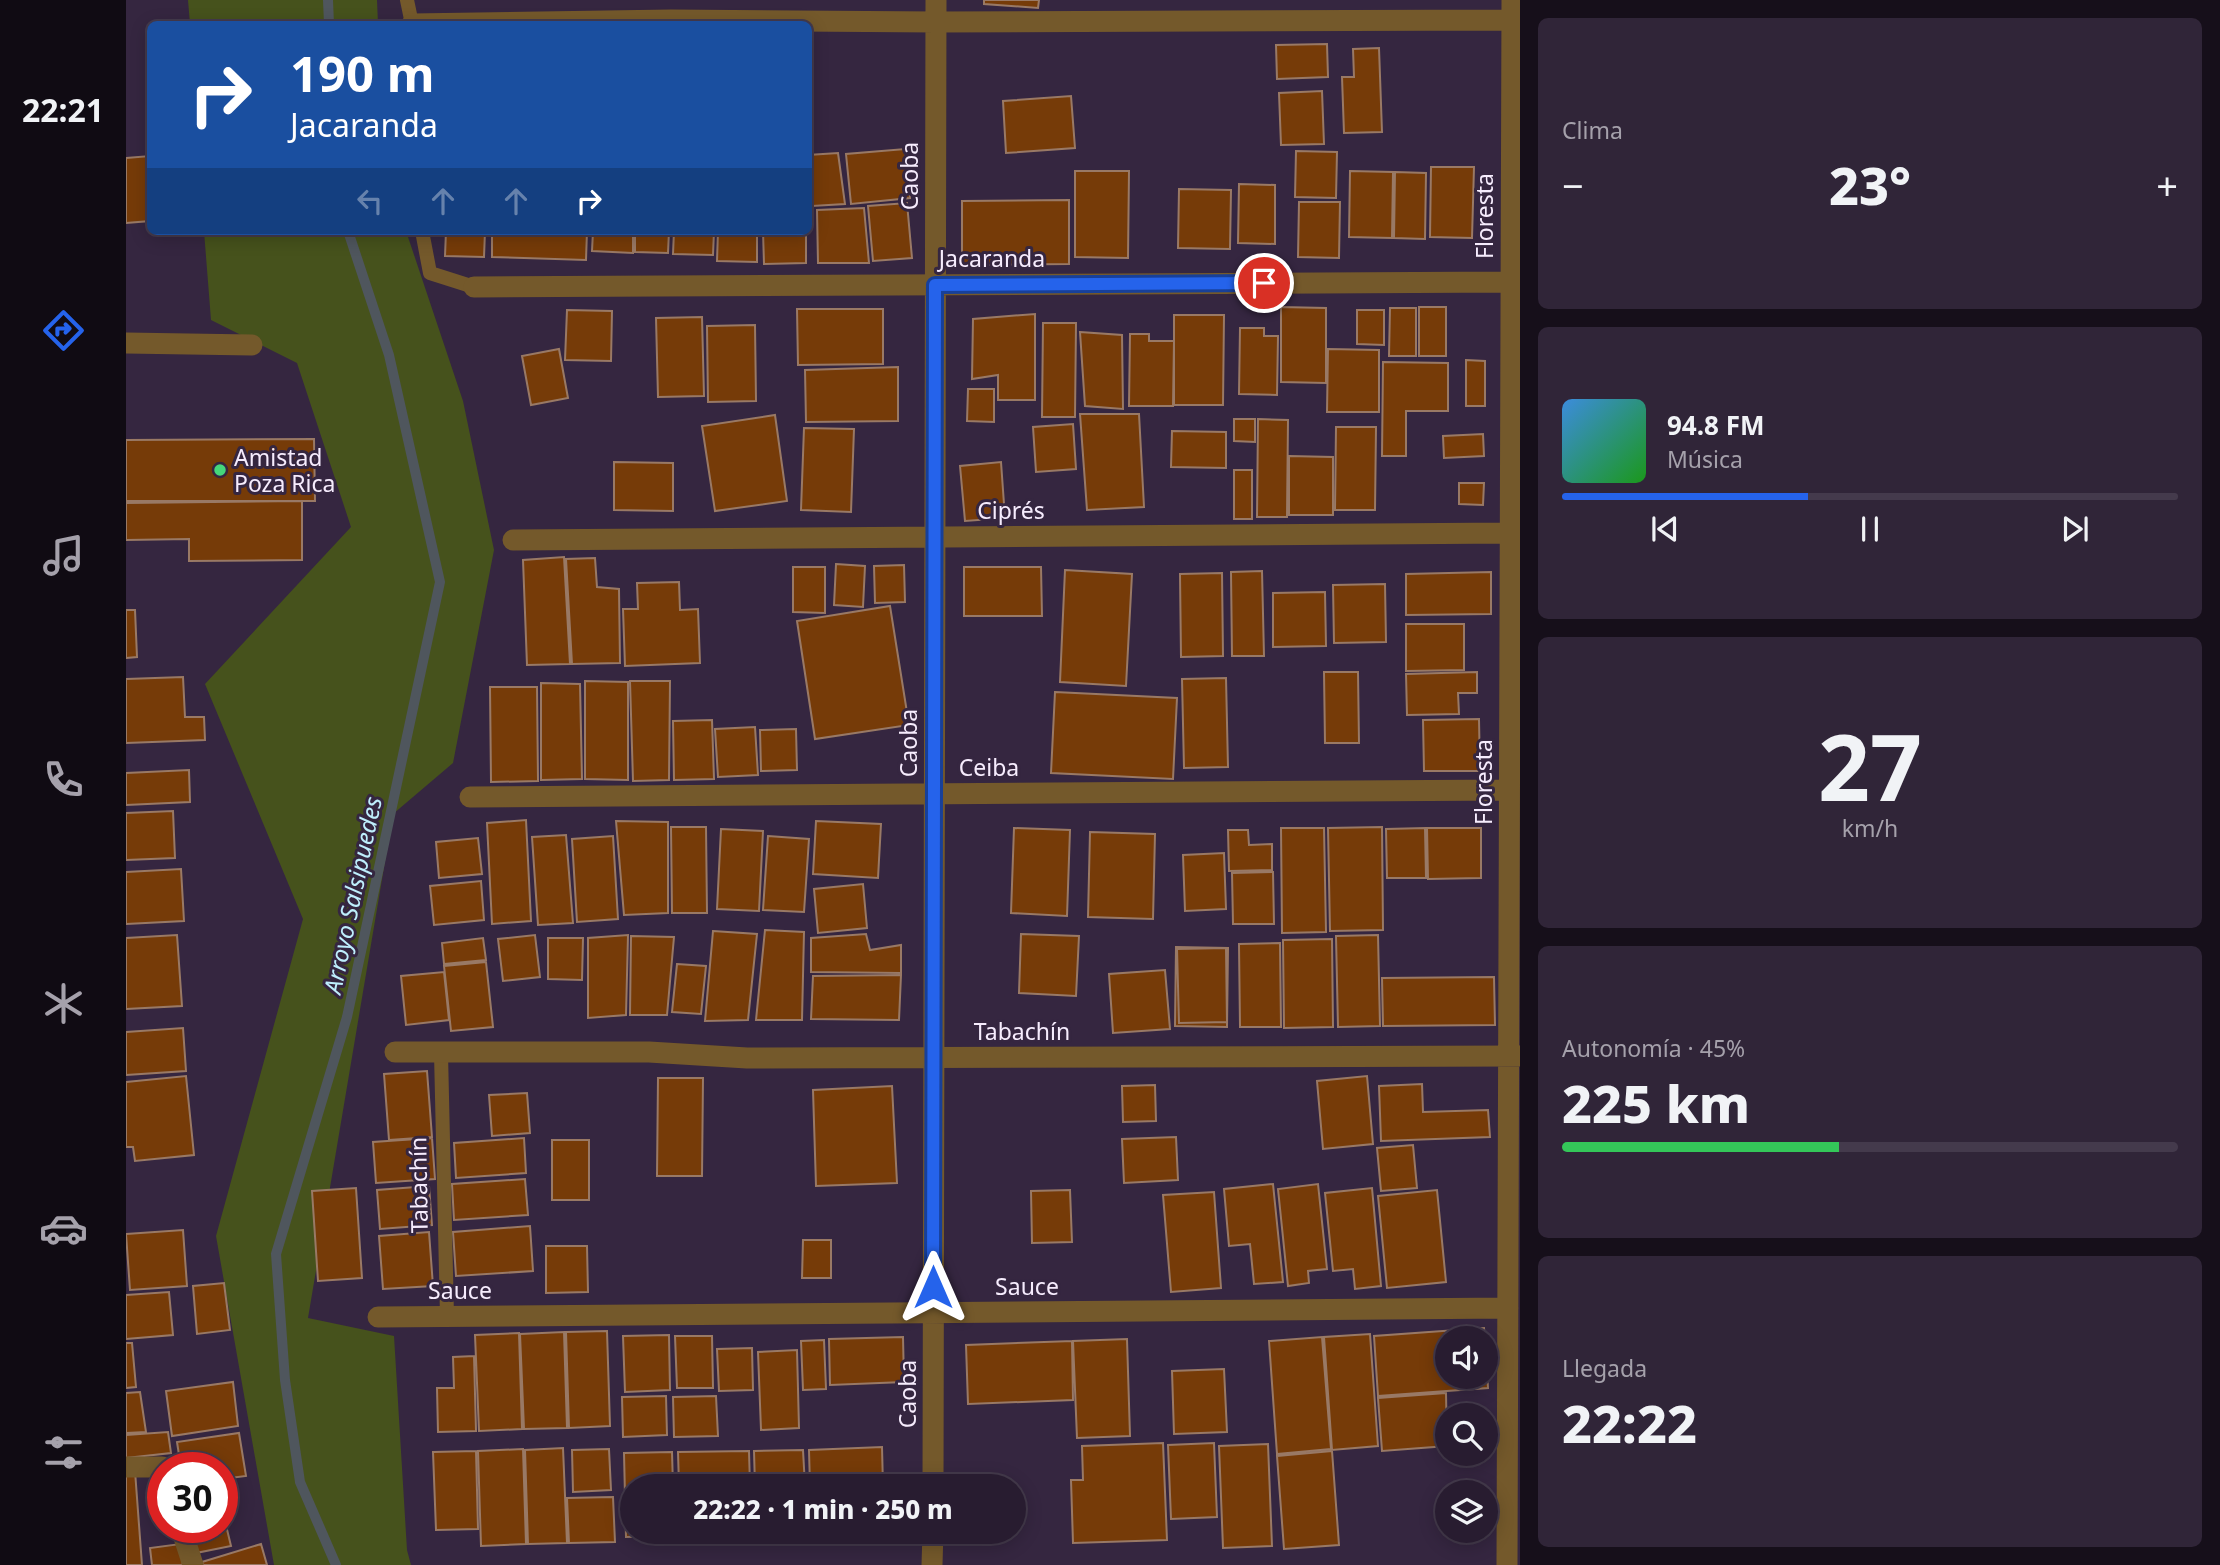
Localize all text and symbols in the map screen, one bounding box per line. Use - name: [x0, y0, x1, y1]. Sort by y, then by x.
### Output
- text: 190 m: [290, 40, 435, 106]
- icon: right: [175, 49, 266, 140]
- text: 22:21: [22, 88, 104, 131]
- text: Jacaranda: [290, 103, 438, 146]
- text: Clima: [1562, 114, 1623, 146]
- street label: Caoba: [893, 142, 925, 210]
- text: 23°: [1829, 149, 1911, 220]
- text: −: [1562, 159, 1584, 211]
- text: +: [2156, 159, 2178, 211]
- street label: Floresta: [1468, 173, 1500, 259]
- icon: left: [351, 182, 389, 220]
- icon: ahead: [424, 182, 462, 220]
- icon: ahead: [497, 182, 535, 220]
- icon: right: [570, 182, 608, 220]
- street label: Jacaranda: [937, 242, 1045, 274]
- pin: [1234, 253, 1294, 313]
- icon: arrive: [1245, 264, 1283, 302]
- icon: directions: [39, 306, 88, 355]
- text: 94.8 FM: [1667, 407, 1764, 443]
- place label: Amistad Poza Rica: [234, 441, 335, 499]
- text: Música: [1667, 443, 1743, 475]
- marker: Amistad Poza Rica: [212, 462, 228, 478]
- street label: Ciprés: [977, 494, 1045, 526]
- icon: previous: [1646, 510, 1684, 548]
- icon: pause: [1851, 510, 1889, 548]
- icon: next: [2056, 510, 2094, 548]
- icon: music: [39, 531, 88, 580]
- text: 27: [1818, 704, 1922, 828]
- street label: Caoba: [892, 709, 924, 777]
- street label: Floresta: [1467, 739, 1499, 825]
- street label: Ceiba: [959, 751, 1019, 783]
- icon: phone: [39, 755, 88, 804]
- water label: Arroyo Salsipuedes: [315, 793, 389, 999]
- text: km/h: [1842, 812, 1898, 844]
- icon: climate: [39, 979, 88, 1028]
- street label: Tabachín: [974, 1015, 1070, 1047]
- text: Autonomía · 45%: [1562, 1032, 1745, 1064]
- text: 225 km: [1562, 1067, 1750, 1138]
- street label: Tabachín: [401, 1137, 435, 1233]
- icon: car: [39, 1204, 88, 1253]
- position arrow: [896, 1250, 970, 1324]
- street label: Sauce: [995, 1270, 1059, 1302]
- street label: Sauce: [428, 1274, 492, 1306]
- map controls: [1435, 1326, 1498, 1543]
- button: sound: [1435, 1326, 1498, 1389]
- text: Llegada: [1562, 1352, 1647, 1384]
- street label: Caoba: [891, 1360, 923, 1428]
- text: 22:22: [1562, 1387, 1697, 1458]
- button: search: [1435, 1403, 1498, 1466]
- icon: filters: [39, 1428, 88, 1477]
- speed limit sign: 30: [147, 1452, 238, 1543]
- button: layers: [1435, 1480, 1498, 1543]
- text: 22:22 · 1 min · 250 m: [693, 1491, 953, 1527]

